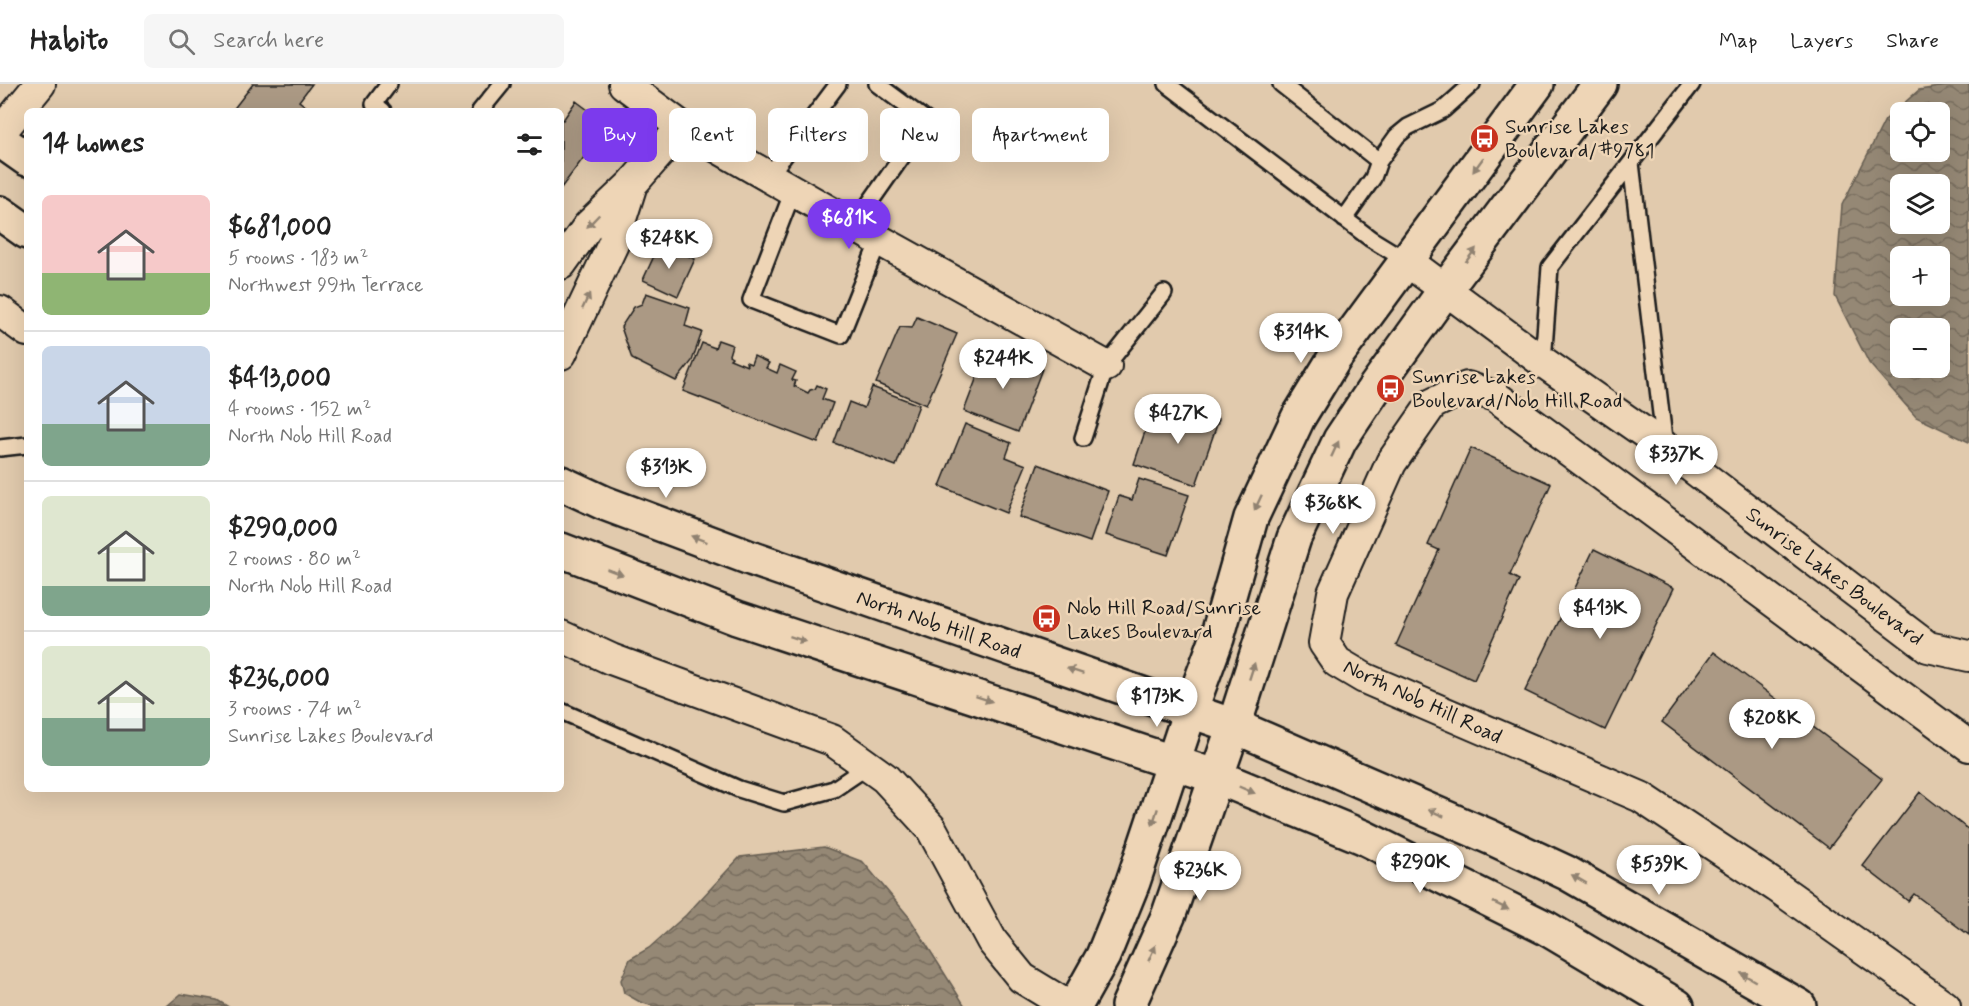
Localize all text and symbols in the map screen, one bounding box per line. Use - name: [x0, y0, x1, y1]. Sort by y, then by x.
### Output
- search box: [144, 14, 564, 68]
- text: Habito: [30, 23, 108, 60]
- icon: search: [165, 25, 198, 58]
- text: Search here: [213, 27, 324, 55]
- text: Map: [1719, 27, 1757, 55]
- text: Layers: [1790, 27, 1853, 55]
- text: Share: [1886, 27, 1939, 55]
- map controls: [1890, 102, 1950, 378]
- button: locate: [1890, 102, 1950, 162]
- chip: Buy: [582, 108, 657, 162]
- chip: Rent: [669, 108, 756, 162]
- chip: Filters: [768, 108, 868, 162]
- chip: New: [880, 108, 960, 162]
- chip: Apartment: [972, 108, 1109, 162]
- place label: Sunrise Lakes Boulevard/#9781: [1505, 113, 1655, 165]
- bus stop icon: Sunrise Lakes Boulevard/#9781: [1468, 122, 1500, 154]
- text: 14 homes: [42, 127, 144, 161]
- icon: filters: [513, 128, 546, 161]
- one-way arrow: [1472, 156, 1484, 172]
- button: layers: [1890, 174, 1950, 234]
- pin: $681K: [807, 199, 891, 250]
- text: $681K: [822, 205, 876, 232]
- text: $681,000: [228, 211, 332, 245]
- one-way arrow: [586, 214, 600, 229]
- icon: home: [90, 219, 162, 291]
- pin: $248K: [627, 219, 711, 270]
- text: $248K: [640, 225, 698, 252]
- text: 5 rooms · 183 m²: [228, 245, 368, 272]
- button: +: [1890, 246, 1950, 306]
- one-way arrow: [1465, 248, 1477, 263]
- text: Northwest 99th Terrace: [228, 272, 423, 299]
- one-way arrow: [581, 292, 591, 310]
- pin: $314K: [1259, 313, 1343, 364]
- button: −: [1890, 318, 1950, 378]
- text: $314K: [1273, 319, 1329, 346]
- pin: $244K: [961, 339, 1045, 390]
- text: $244K: [973, 345, 1033, 372]
- text: $413,000: [228, 362, 331, 396]
- place label: Sunrise Lakes Boulevard/Nob Hill Road: [1412, 363, 1622, 415]
- icon: home: [90, 370, 162, 442]
- bus stop icon: Sunrise Lakes Boulevard/Nob Hill Road: [1375, 372, 1407, 404]
- pin: $427K: [1136, 394, 1220, 445]
- text: 4 rooms · 152 m²: [228, 396, 371, 423]
- text: $427K: [1148, 400, 1208, 427]
- text: North Nob Hill Road: [228, 423, 392, 450]
- pin: $337K: [1634, 435, 1718, 486]
- one-way arrow: [1331, 440, 1341, 458]
- text: $337K: [1649, 441, 1703, 468]
- pin: $313K: [624, 448, 708, 499]
- text: $313K: [640, 454, 692, 481]
- pin: $368K: [1291, 484, 1375, 535]
- text: $368K: [1305, 490, 1361, 517]
- one-way arrow: [1253, 495, 1262, 512]
- street label: Sunrise Lakes Boulevard: [1740, 501, 1929, 653]
- text: $290,000: [228, 512, 338, 546]
- icon: home: [90, 520, 162, 592]
- one-way arrow: [689, 533, 707, 543]
- text: 2 rooms · 80 m²: [228, 546, 361, 573]
- one-way arrow: [606, 567, 624, 577]
- text: North Nob Hill Road: [228, 573, 392, 600]
- street label: North Nob Hill Road: [853, 584, 1025, 666]
- pin: $413K: [1558, 589, 1642, 640]
- place label: Nob Hill Road/Sunrise Lakes Boulevard: [1067, 594, 1261, 646]
- text: $413K: [1573, 595, 1627, 622]
- bus stop icon: Nob Hill Road/Sunrise Lakes Boulevard: [1030, 603, 1062, 635]
- one-way arrow: [789, 634, 807, 644]
- street label: North Nob Hill Road: [1339, 653, 1507, 751]
- text: $236,000: [228, 662, 330, 696]
- one-way arrow: [1248, 662, 1257, 680]
- one-way arrow: [1066, 666, 1084, 676]
- icon: home: [90, 670, 162, 742]
- pin: $173K: [1115, 677, 1199, 728]
- text: $173K: [1130, 683, 1184, 710]
- one-way arrow: [975, 695, 993, 705]
- text: 3 rooms · 74 m²: [228, 696, 362, 723]
- pin: $208K: [1730, 699, 1814, 750]
- text: $208K: [1743, 705, 1801, 732]
- text: Sunrise Lakes Boulevard: [228, 723, 433, 750]
- one-way arrow: [1238, 786, 1256, 795]
- one-way arrow: [1149, 808, 1159, 826]
- one-way arrow: [1427, 808, 1445, 818]
- pin: $290K: [1378, 843, 1462, 894]
- pin: $539K: [1617, 845, 1701, 896]
- text: $290K: [1390, 849, 1450, 876]
- pin: $236K: [1158, 851, 1242, 902]
- text: $539K: [1631, 851, 1687, 878]
- text: $236K: [1173, 857, 1227, 884]
- one-way arrow: [1571, 874, 1587, 885]
- one-way arrow: [1492, 901, 1509, 910]
- one-way arrow: [1148, 944, 1157, 961]
- one-way arrow: [1740, 971, 1756, 982]

